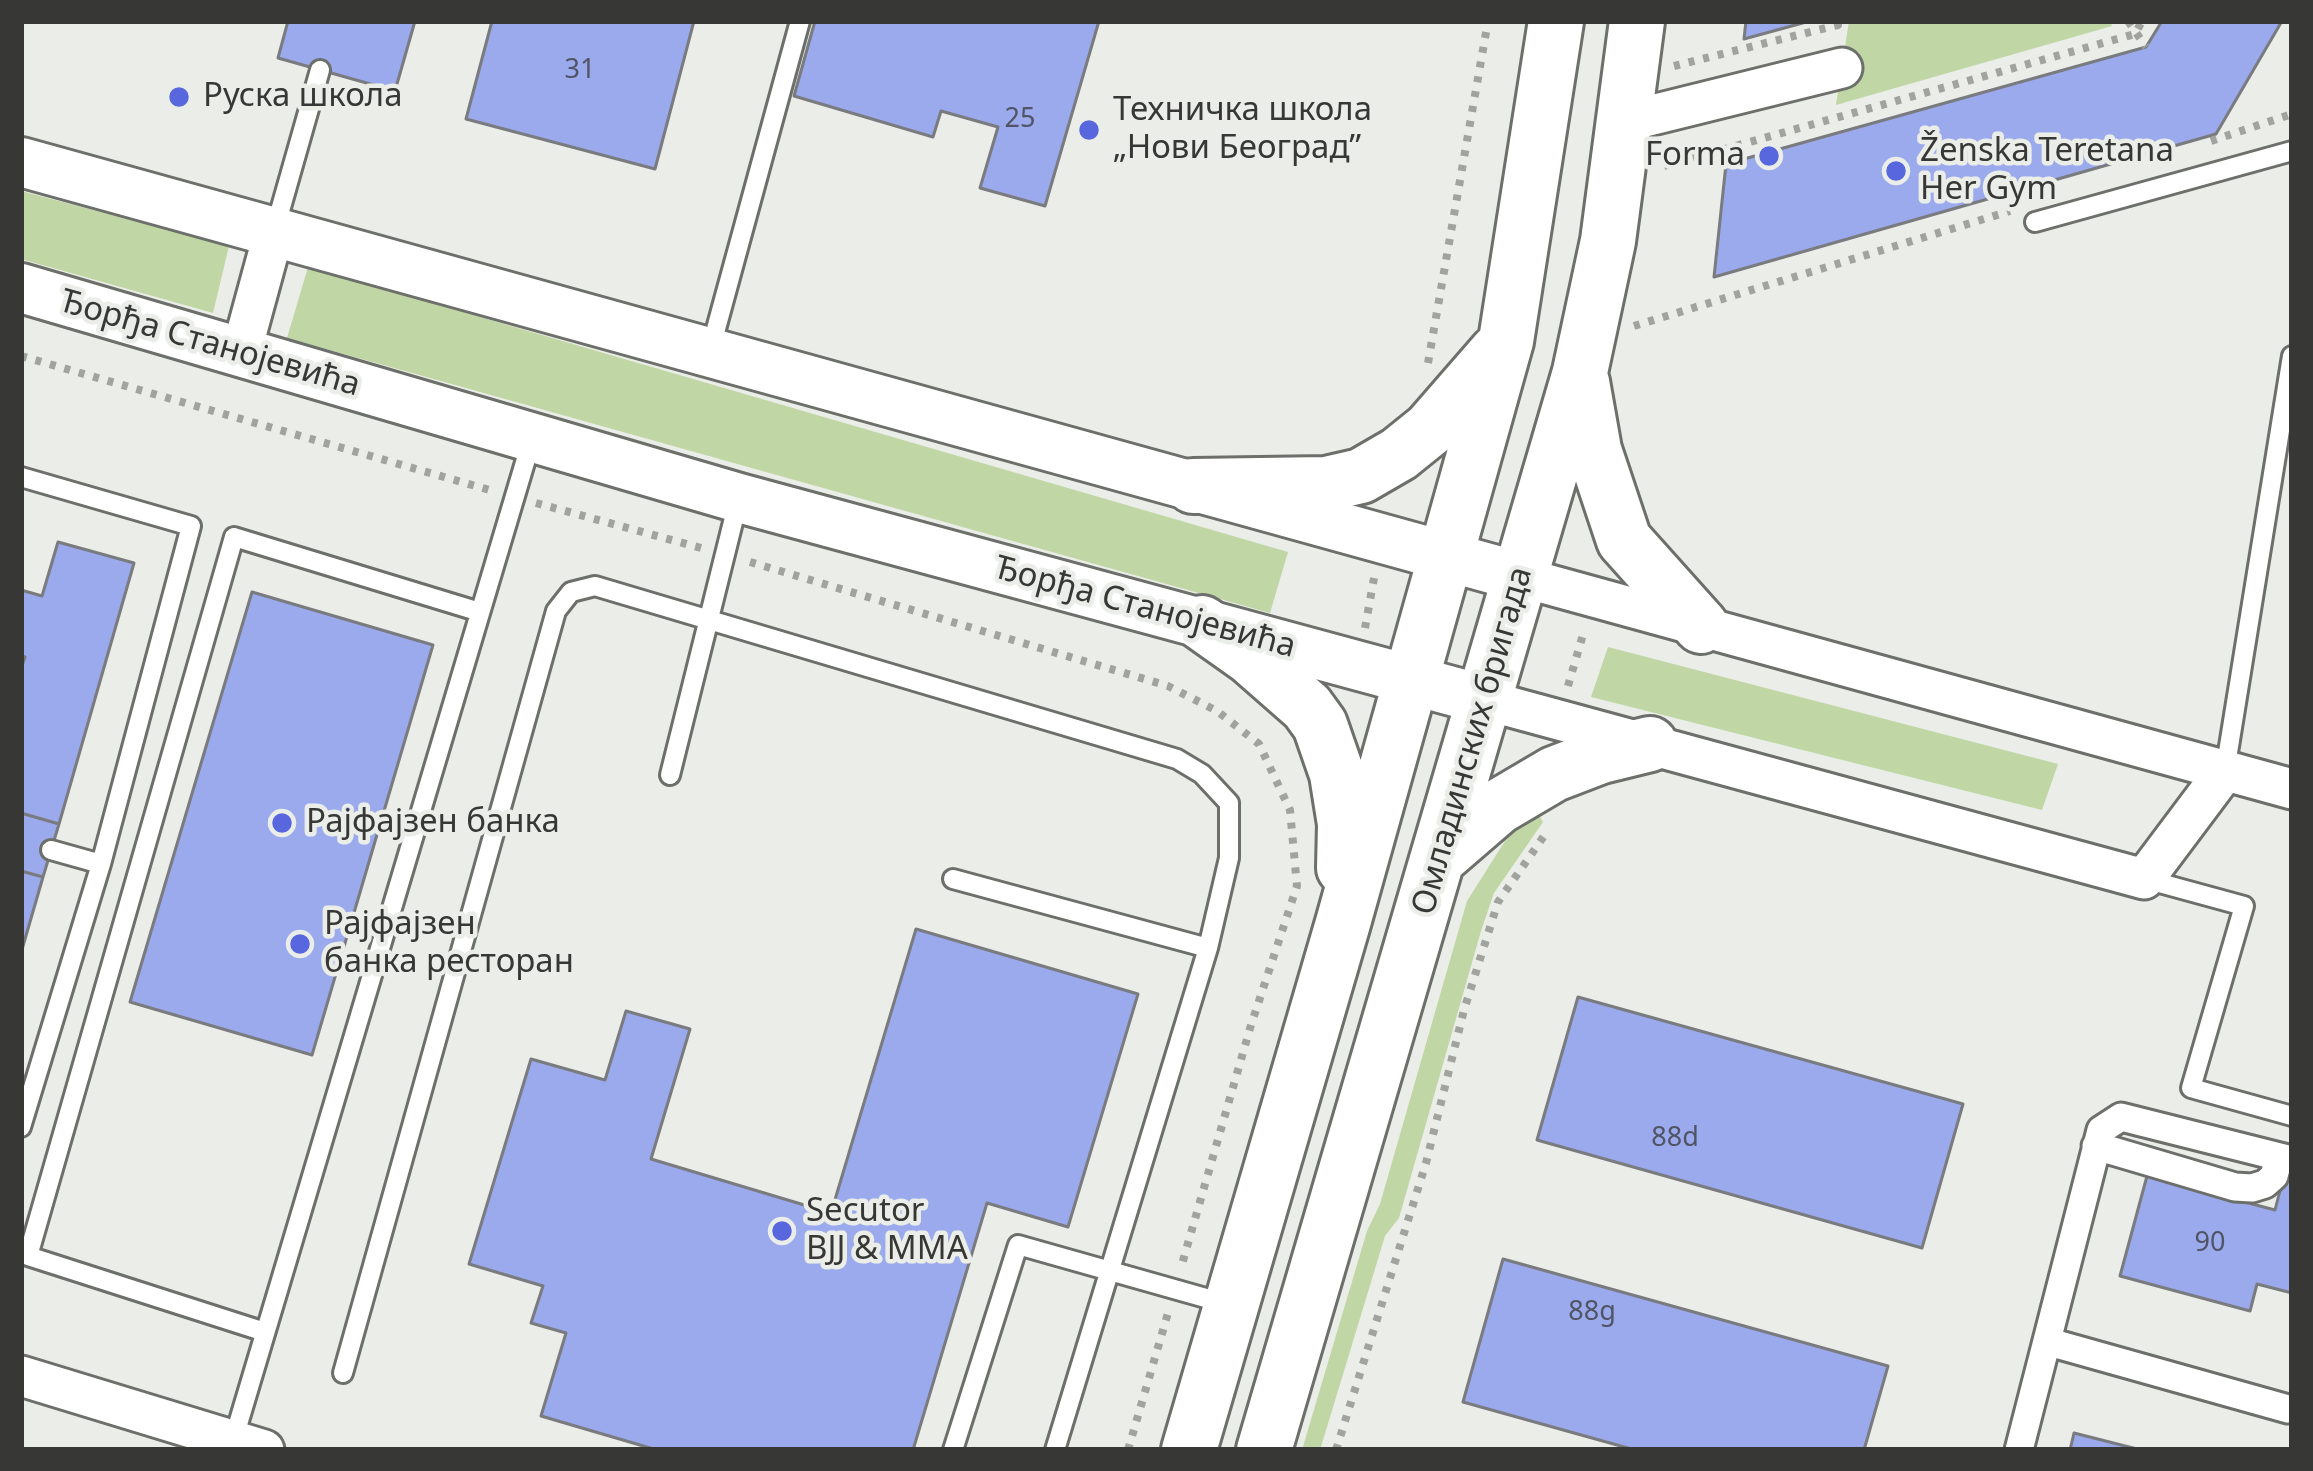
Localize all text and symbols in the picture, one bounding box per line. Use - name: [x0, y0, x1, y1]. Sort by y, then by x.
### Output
- house number: 31: [565, 54, 595, 86]
- place label: Руска школа: [203, 77, 403, 117]
- marker: Руска школа: [166, 84, 192, 110]
- place label: Техничка школа „Нови Београд”: [1113, 91, 1372, 169]
- house number: 25: [1005, 103, 1035, 135]
- marker: Техничка школа „Нови Београд”: [1076, 117, 1102, 143]
- place label: Ženska Teretana Her Gym: [1920, 132, 2174, 210]
- place label: Forma: [1645, 136, 1745, 176]
- marker: Forma: [1756, 143, 1782, 169]
- marker: Ženska Teretana Her Gym: [1883, 158, 1909, 184]
- street label: Ђорђа Станојевића: [56, 282, 364, 406]
- street label: Ђорђа Станојевића: [990, 549, 1300, 667]
- street label: Омладинских бригада: [1404, 562, 1542, 920]
- place label: Рајфајзен банка: [306, 803, 560, 843]
- marker: Рајфајзен банка: [269, 810, 295, 836]
- place label: Рајфајзен банка ресторан: [324, 905, 574, 983]
- marker: Рајфајзен банка ресторан: [287, 931, 313, 957]
- house number: 88d: [1651, 1122, 1699, 1154]
- place label: Secutor BJJ & MMA: [806, 1192, 968, 1270]
- marker: Secutor BJJ & MMA: [769, 1218, 795, 1244]
- house number: 90: [2195, 1227, 2225, 1259]
- house number: 88g: [1568, 1296, 1616, 1328]

